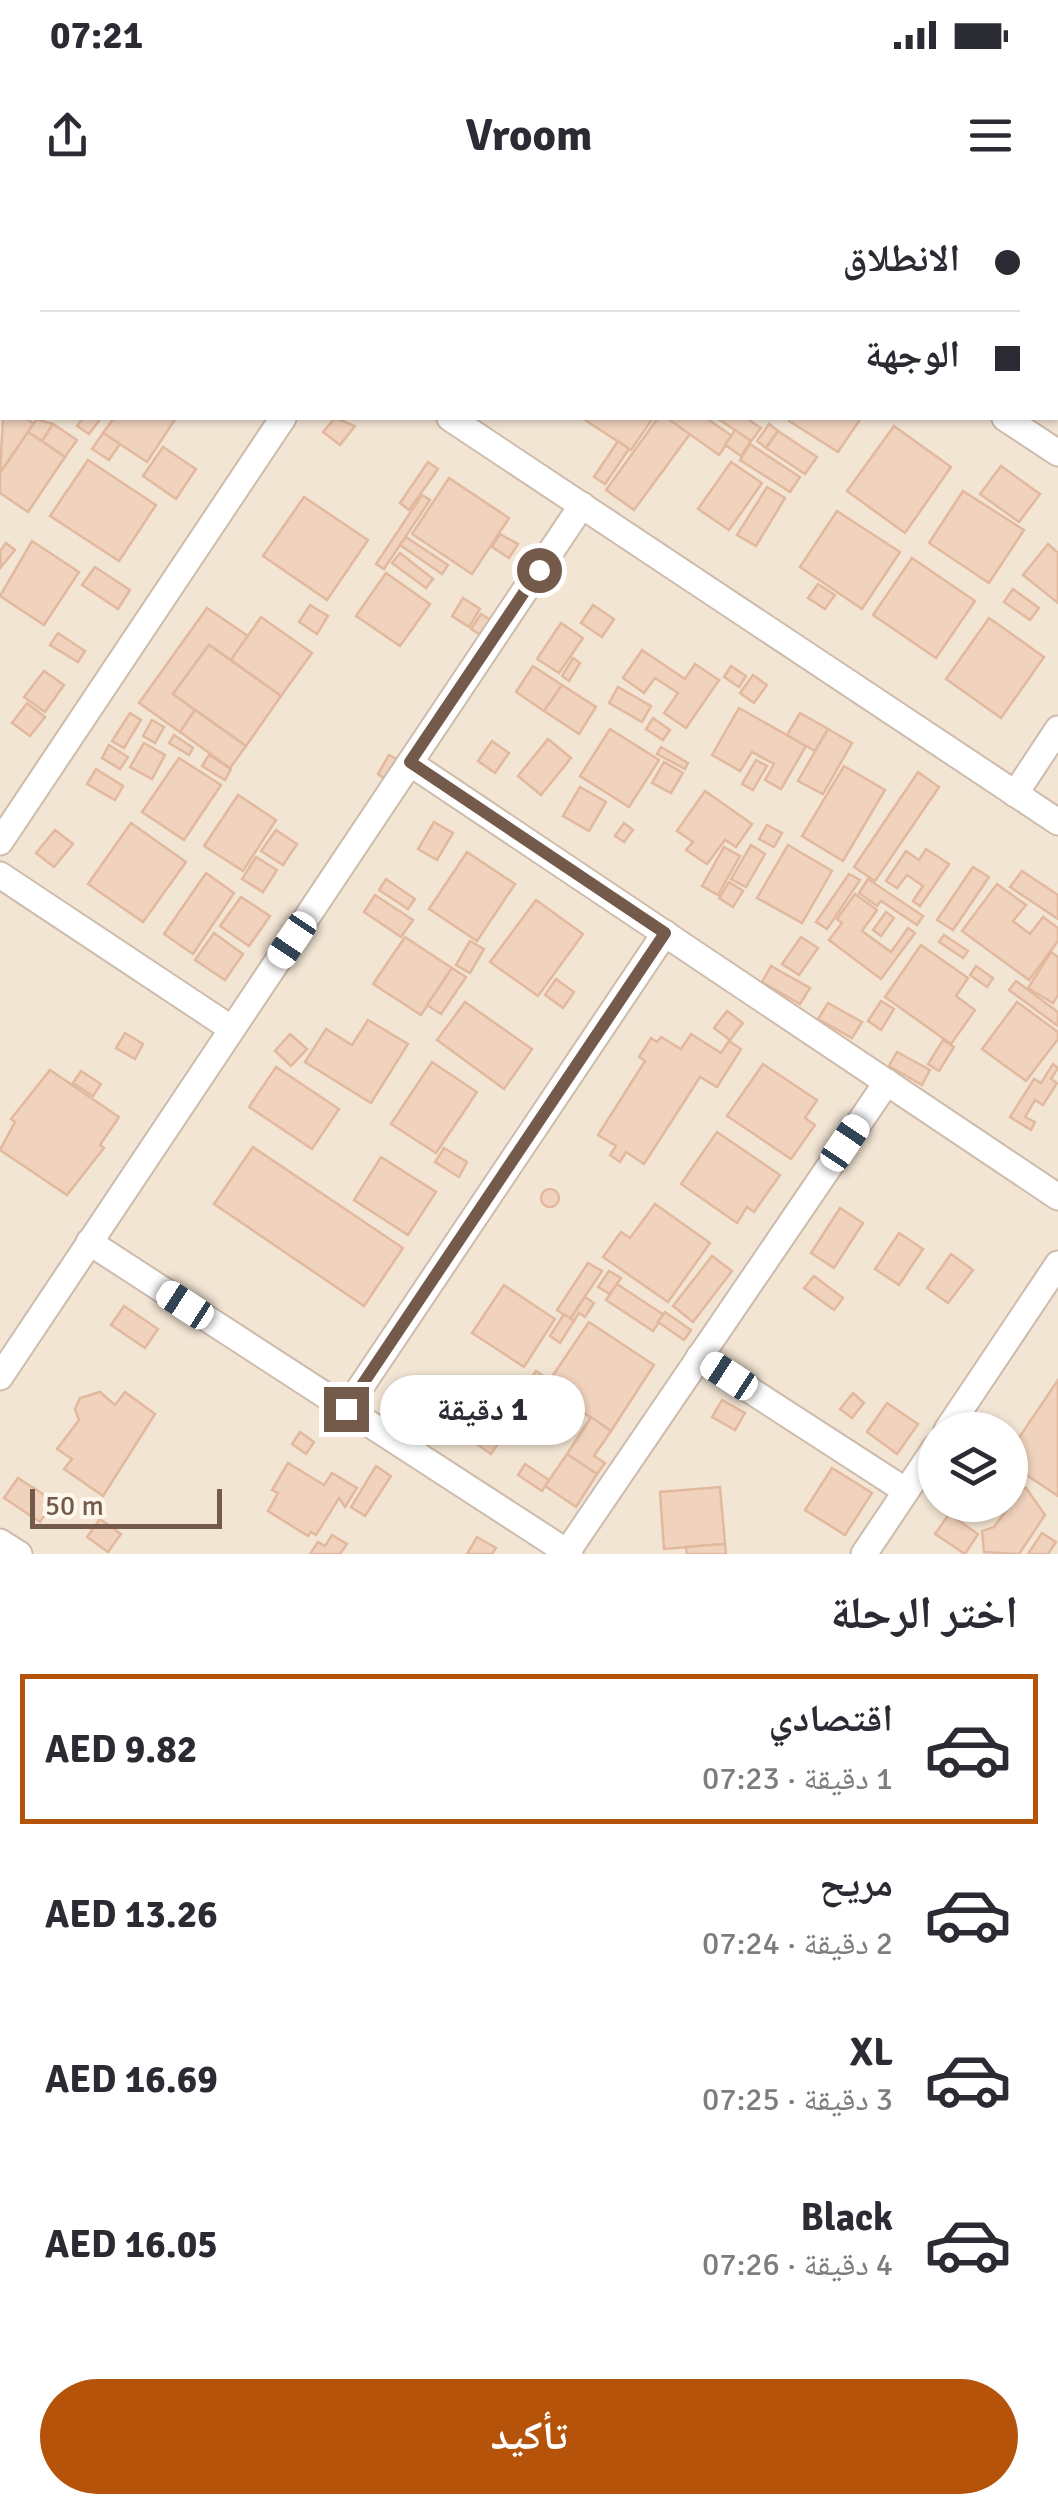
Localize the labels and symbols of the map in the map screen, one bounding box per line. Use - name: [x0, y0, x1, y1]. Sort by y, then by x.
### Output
- route start: [517, 548, 562, 593]
- car: [263, 907, 321, 973]
- car: [816, 1110, 874, 1176]
- car: [152, 1276, 218, 1334]
- car: [696, 1347, 762, 1405]
- callout: 1 دقيقة: [381, 1374, 586, 1444]
- route end: [324, 1387, 369, 1432]
- scale bar: [30, 1484, 222, 1528]

